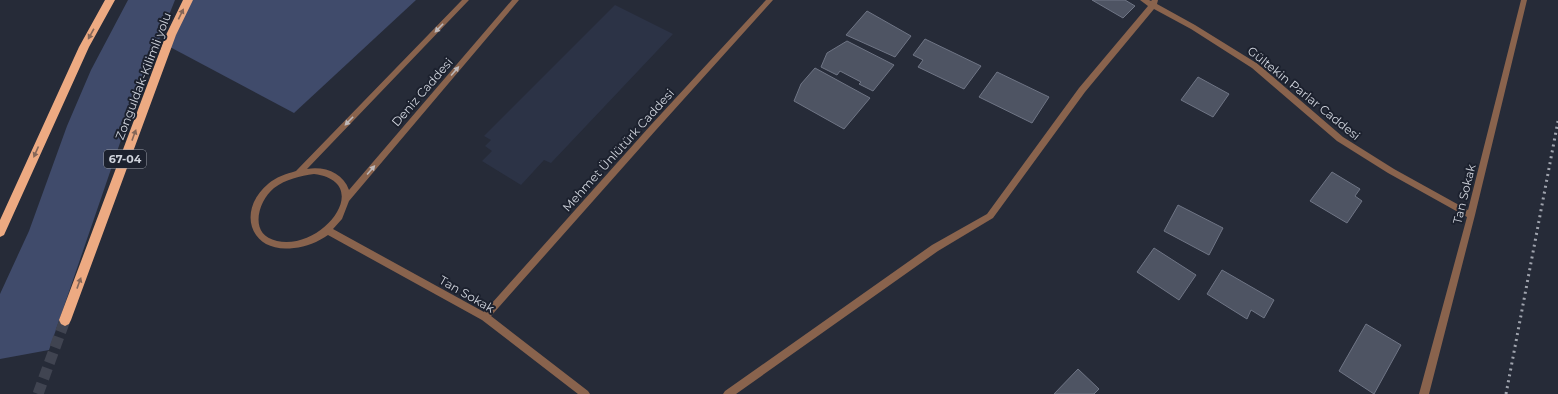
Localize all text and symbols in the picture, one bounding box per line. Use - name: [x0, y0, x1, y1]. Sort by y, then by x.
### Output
- one-way arrow: [178, 8, 184, 20]
- street label: Zonguldak-Kilimli yolu: [112, 10, 174, 142]
- one-way arrow: [434, 23, 444, 33]
- one-way arrow: [87, 28, 94, 40]
- street label: Gültekin Parlar Caddesi: [1245, 43, 1363, 143]
- street label: Deniz Caddesi: [388, 55, 456, 129]
- one-way arrow: [451, 66, 460, 77]
- street label: Mehmet Ünlütürk Caddesi: [559, 86, 677, 214]
- one-way arrow: [344, 116, 353, 126]
- one-way arrow: [131, 129, 137, 141]
- one-way arrow: [33, 146, 39, 158]
- road number: 67-04: [104, 150, 146, 168]
- street label: Tan Sokak: [1449, 162, 1479, 225]
- one-way arrow: [366, 165, 375, 175]
- street label: Tan Sokak: [437, 272, 498, 316]
- one-way arrow: [76, 277, 82, 289]

